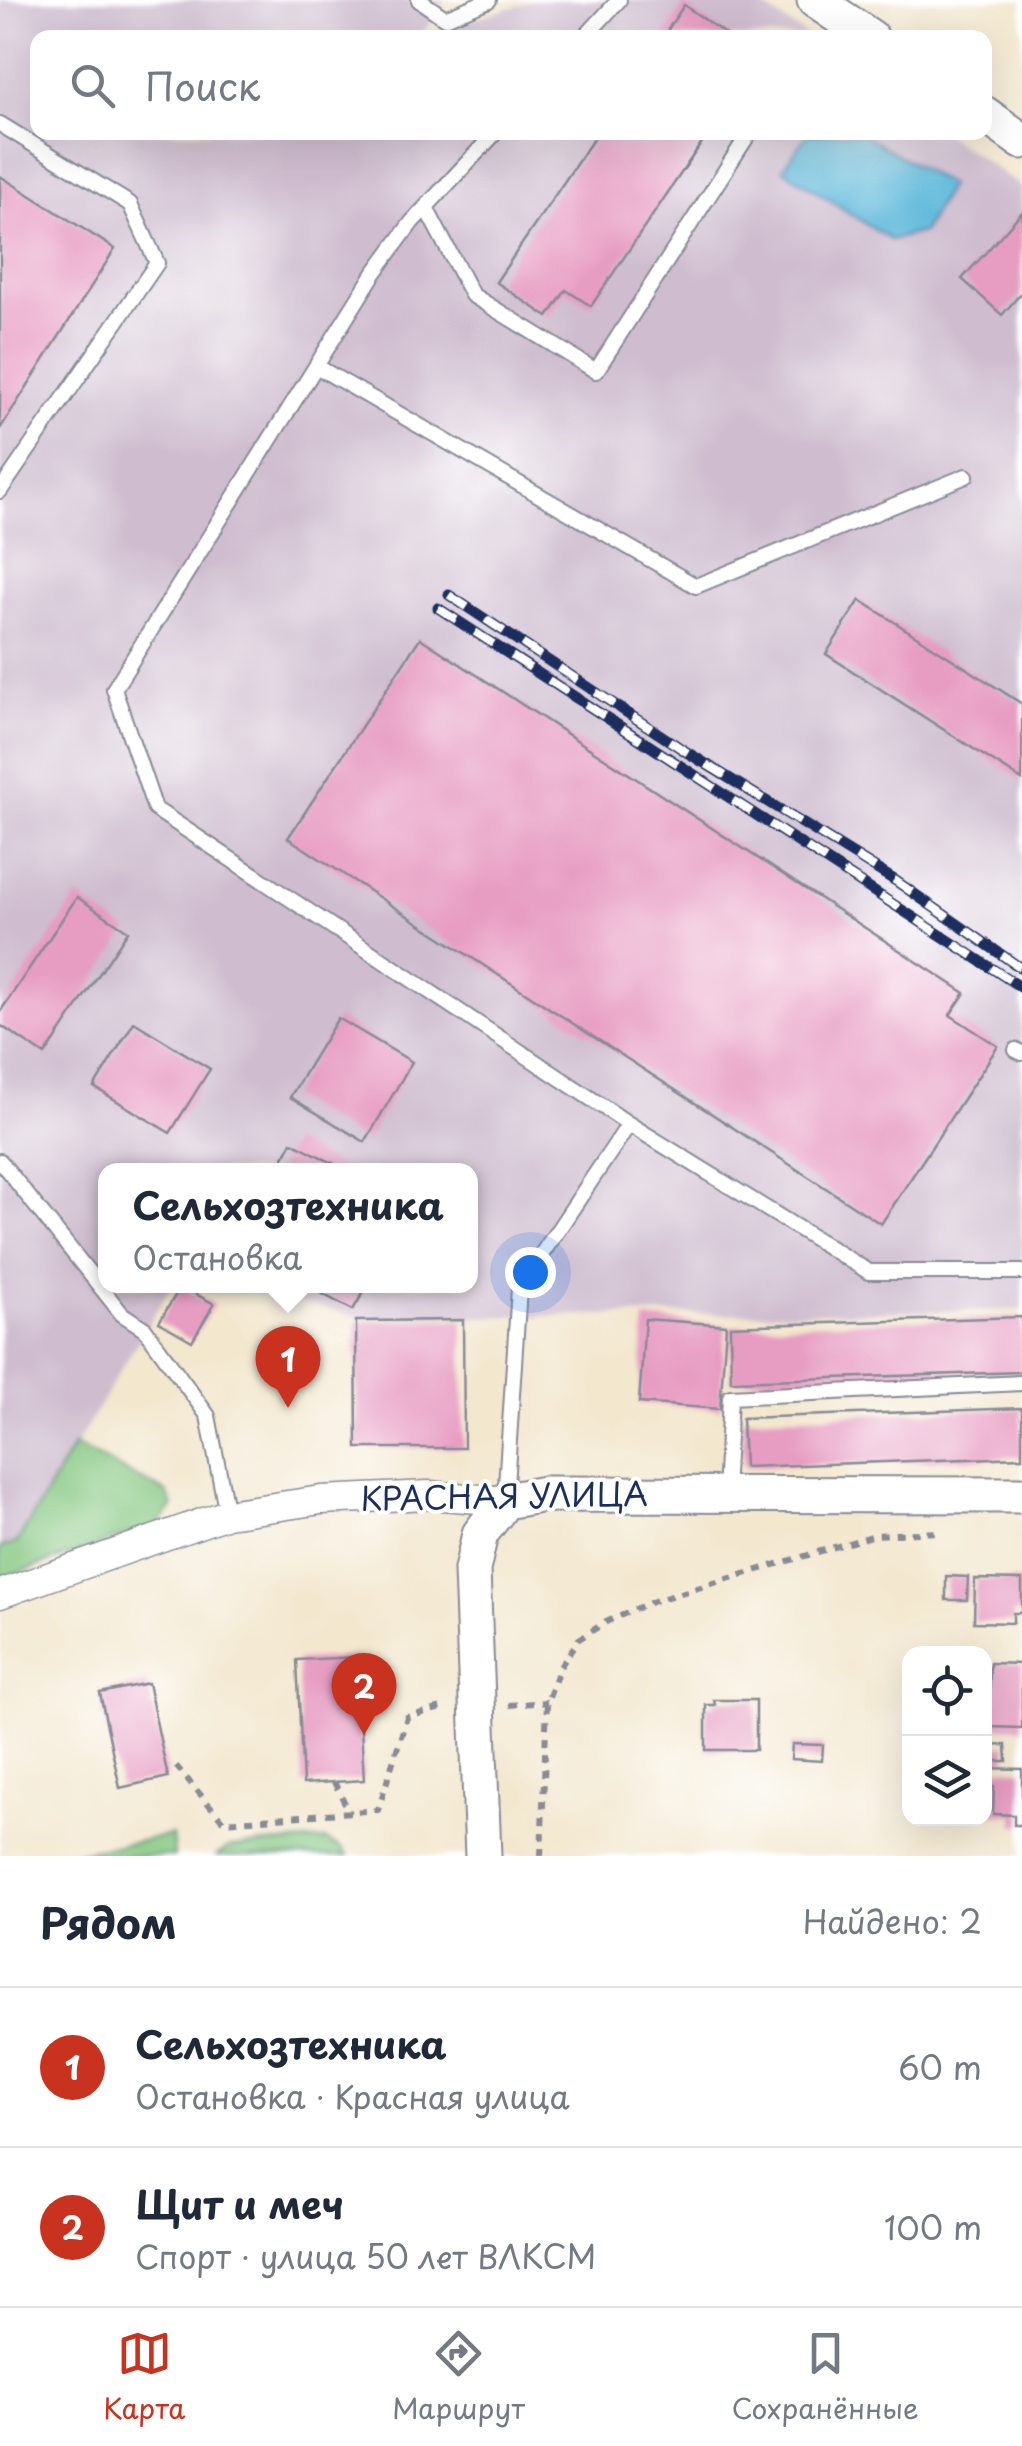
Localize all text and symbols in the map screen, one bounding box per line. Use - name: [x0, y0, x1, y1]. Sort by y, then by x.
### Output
- search box: [30, 30, 992, 140]
- text: Поиск: [145, 57, 260, 114]
- icon: search: [65, 58, 120, 113]
- popup: [98, 1163, 478, 1293]
- text: Сельхозтехника: [132, 1176, 444, 1233]
- text: Остановка: [132, 1233, 302, 1281]
- your location: [505, 1247, 556, 1298]
- pin: 1: [256, 1326, 320, 1408]
- street label: КРАСНАЯ УЛИЦА: [360, 1468, 648, 1522]
- map controls: [902, 1646, 992, 1826]
- button: locate: [902, 1646, 992, 1736]
- pin: 2: [332, 1652, 396, 1735]
- button: layers: [902, 1736, 992, 1826]
- text: Рядом: [40, 1890, 177, 1953]
- text: Найдено: 2: [803, 1897, 982, 1945]
- text: Сельхозтехника: [135, 2015, 447, 2072]
- text: 1: [65, 2043, 80, 2091]
- text: 60 m: [898, 2043, 982, 2091]
- text: Остановка · Красная улица: [135, 2072, 570, 2120]
- text: Щит и меч: [135, 2175, 344, 2232]
- text: 2: [61, 2203, 84, 2251]
- text: 100 m: [884, 2203, 982, 2251]
- text: Спорт · улица 50 лет ВЛКСМ: [135, 2232, 596, 2280]
- tab: Карта: [103, 2326, 186, 2429]
- tab: Маршрут: [392, 2326, 525, 2429]
- tab: Сохранённые: [731, 2326, 919, 2429]

